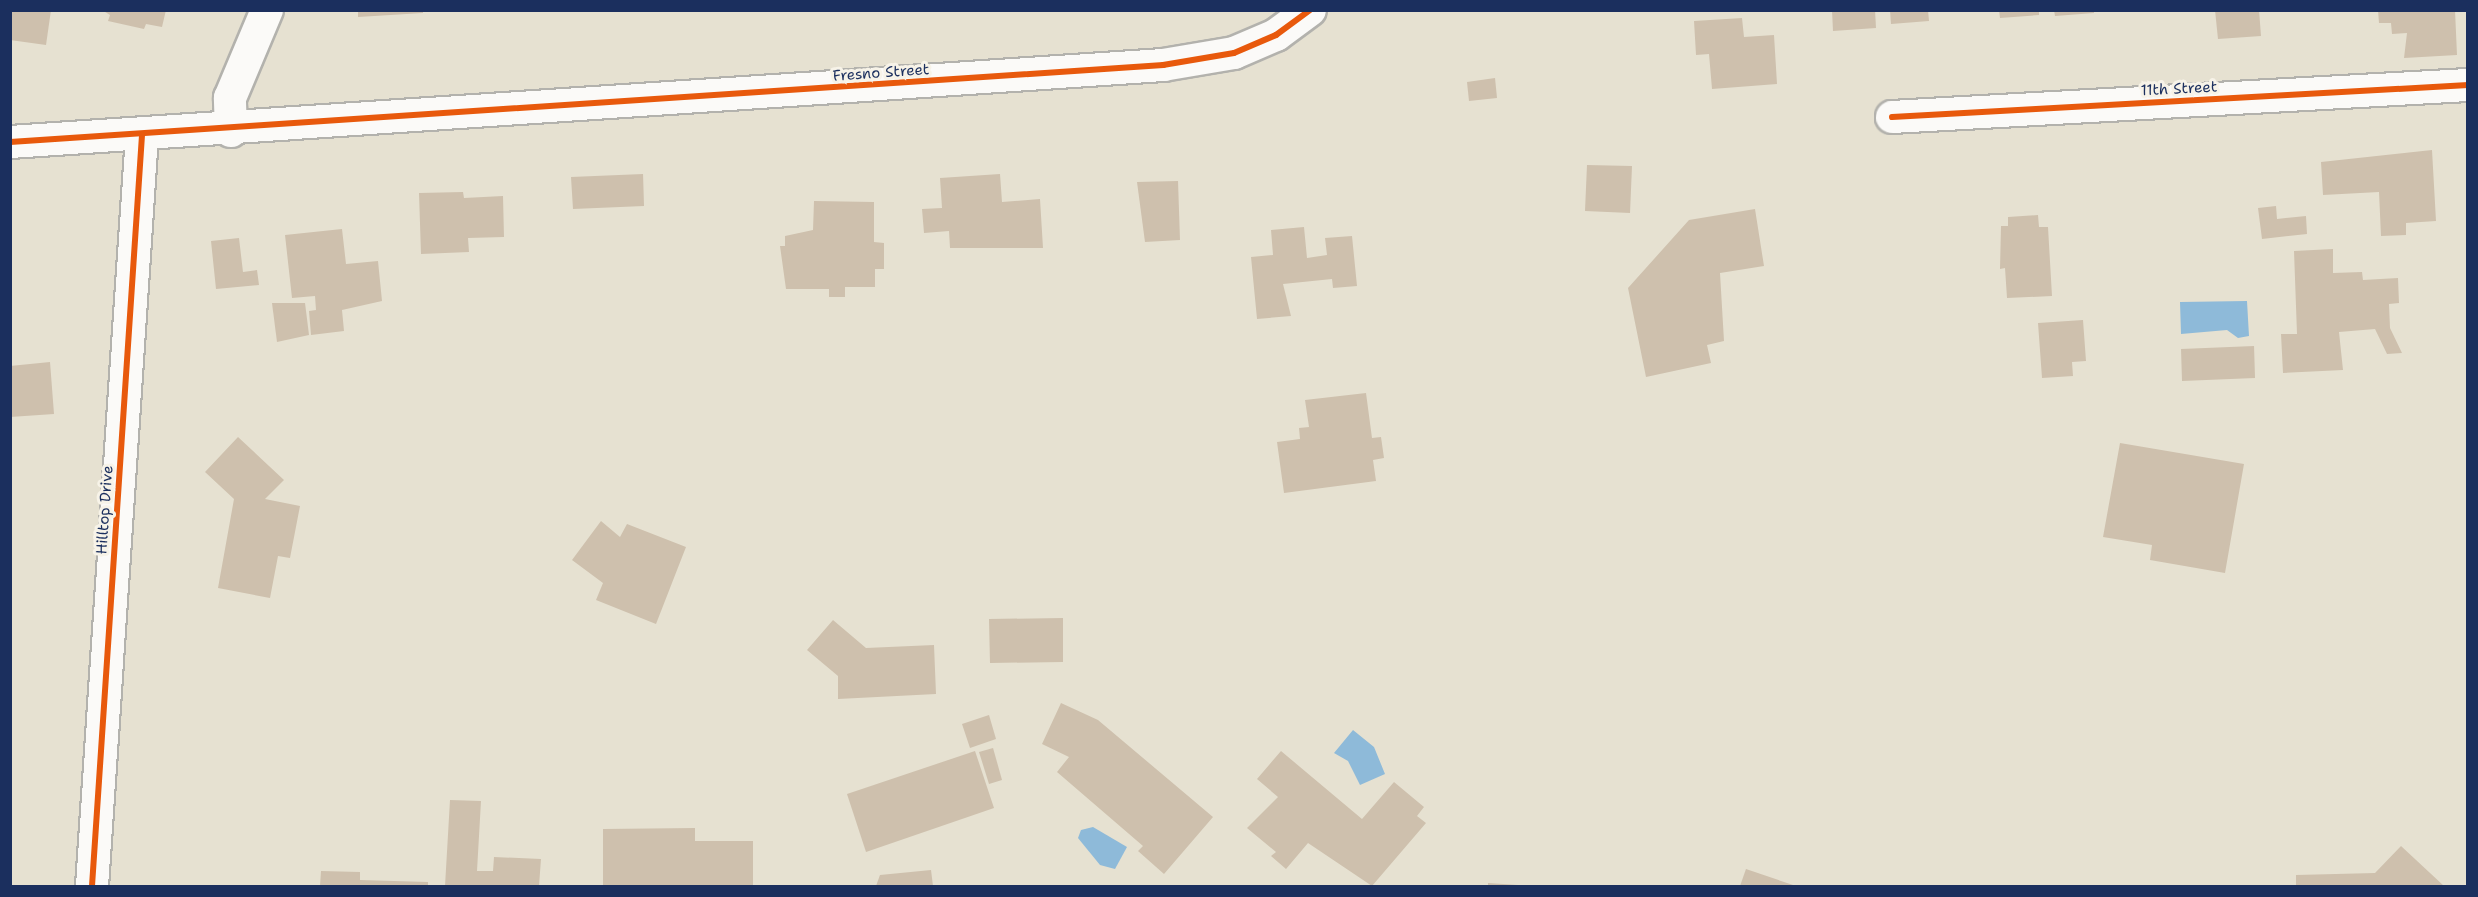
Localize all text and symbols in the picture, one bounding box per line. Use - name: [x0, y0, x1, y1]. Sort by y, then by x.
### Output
- street label: Fresno Street: [832, 61, 930, 85]
- street label: 11th Street: [2140, 78, 2218, 100]
- street label: Hilltop Drive: [93, 465, 117, 555]

